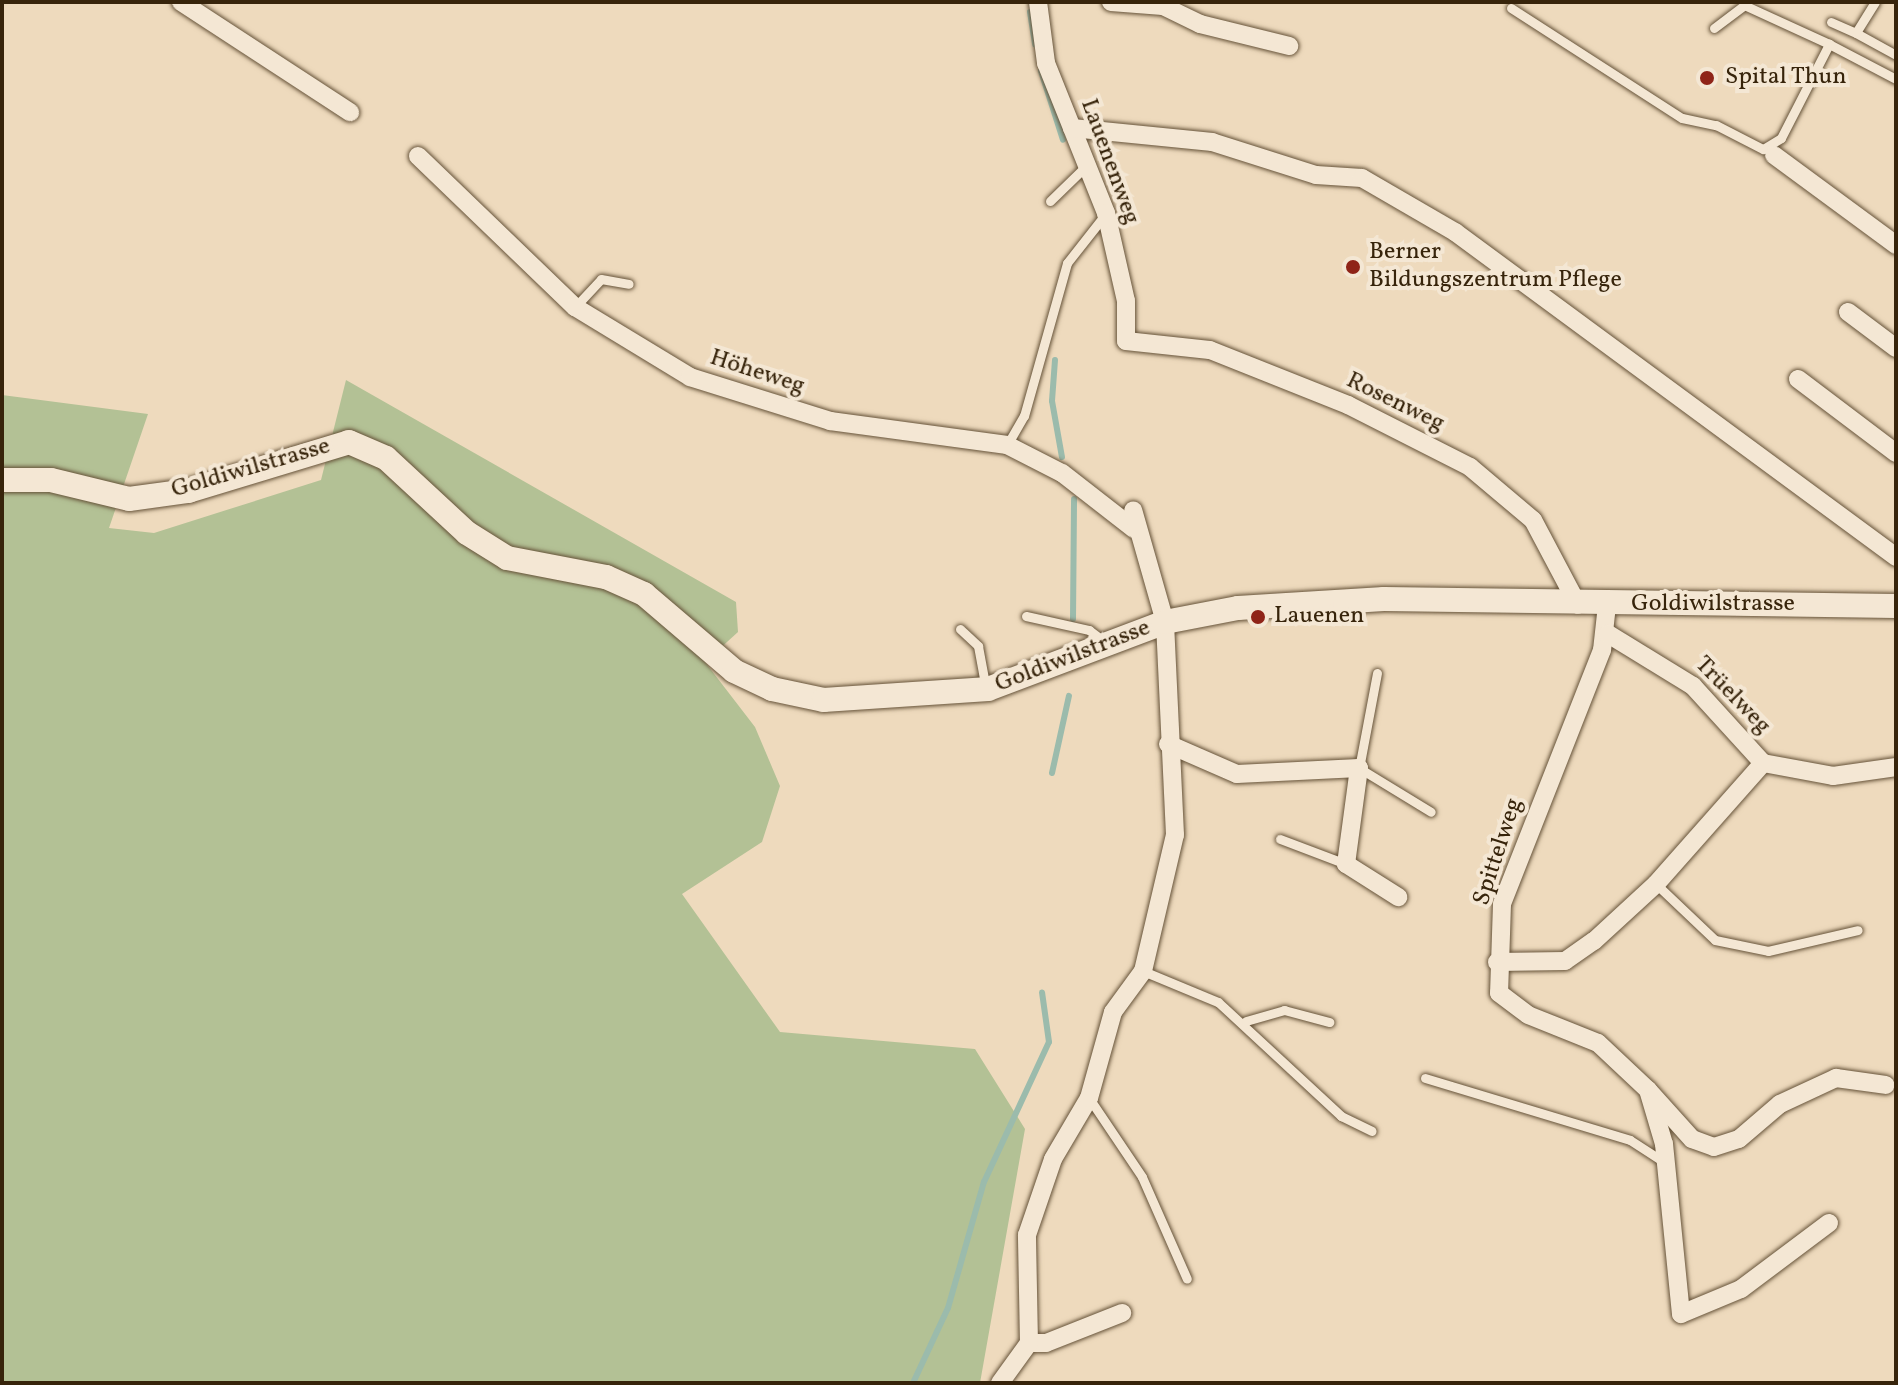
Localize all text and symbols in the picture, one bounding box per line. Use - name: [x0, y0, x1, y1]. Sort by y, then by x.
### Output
- place label: Spital Thun: [1725, 64, 1847, 92]
- marker: Spital Thun: [1696, 67, 1718, 89]
- street label: Lauenenweg: [1073, 95, 1145, 229]
- place label: Berner Bildungszentrum Pflege: [1369, 239, 1622, 295]
- marker: Berner Bildungszentrum Pflege: [1344, 258, 1362, 276]
- street label: Höheweg: [706, 344, 808, 402]
- street label: Rosenweg: [1341, 367, 1449, 439]
- street label: Goldiwilstrasse: [168, 433, 334, 505]
- street label: Goldiwilstrasse: [1631, 591, 1795, 619]
- place label: Lauenen: [1274, 603, 1364, 631]
- marker: Lauenen: [1249, 608, 1267, 626]
- street label: Goldiwilstrasse: [991, 614, 1155, 700]
- street label: Trüelweg: [1688, 651, 1776, 741]
- street label: Spittelweg: [1468, 795, 1530, 909]

